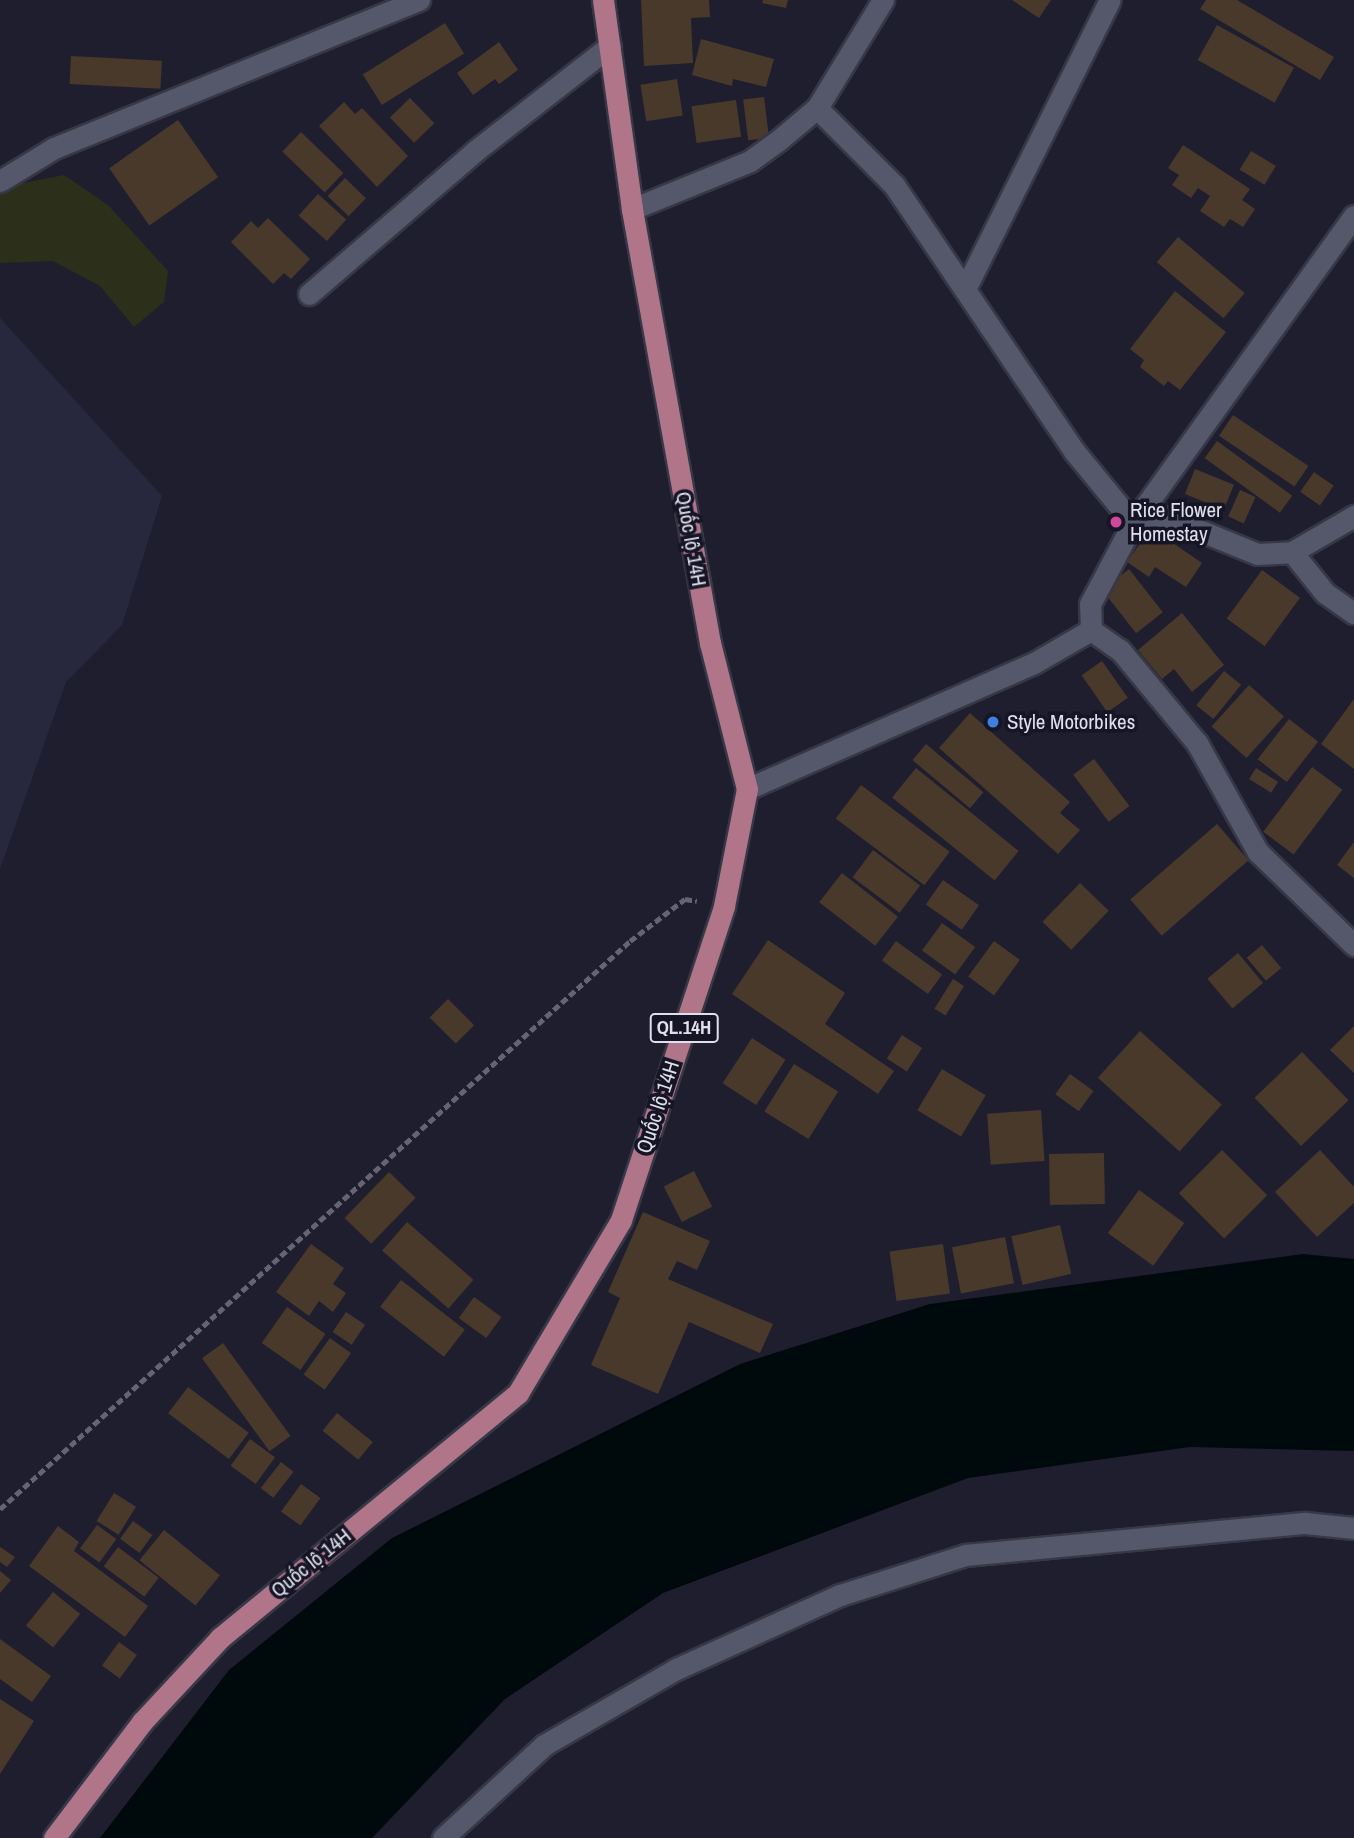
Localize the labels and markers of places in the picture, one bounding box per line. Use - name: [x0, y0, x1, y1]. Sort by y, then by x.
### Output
- place label: Rice Flower Homestay: [1130, 497, 1222, 547]
- marker: Rice Flower Homestay: [1108, 514, 1124, 530]
- place label: Style Motorbikes: [1007, 709, 1135, 735]
- marker: Style Motorbikes: [985, 714, 1001, 730]

